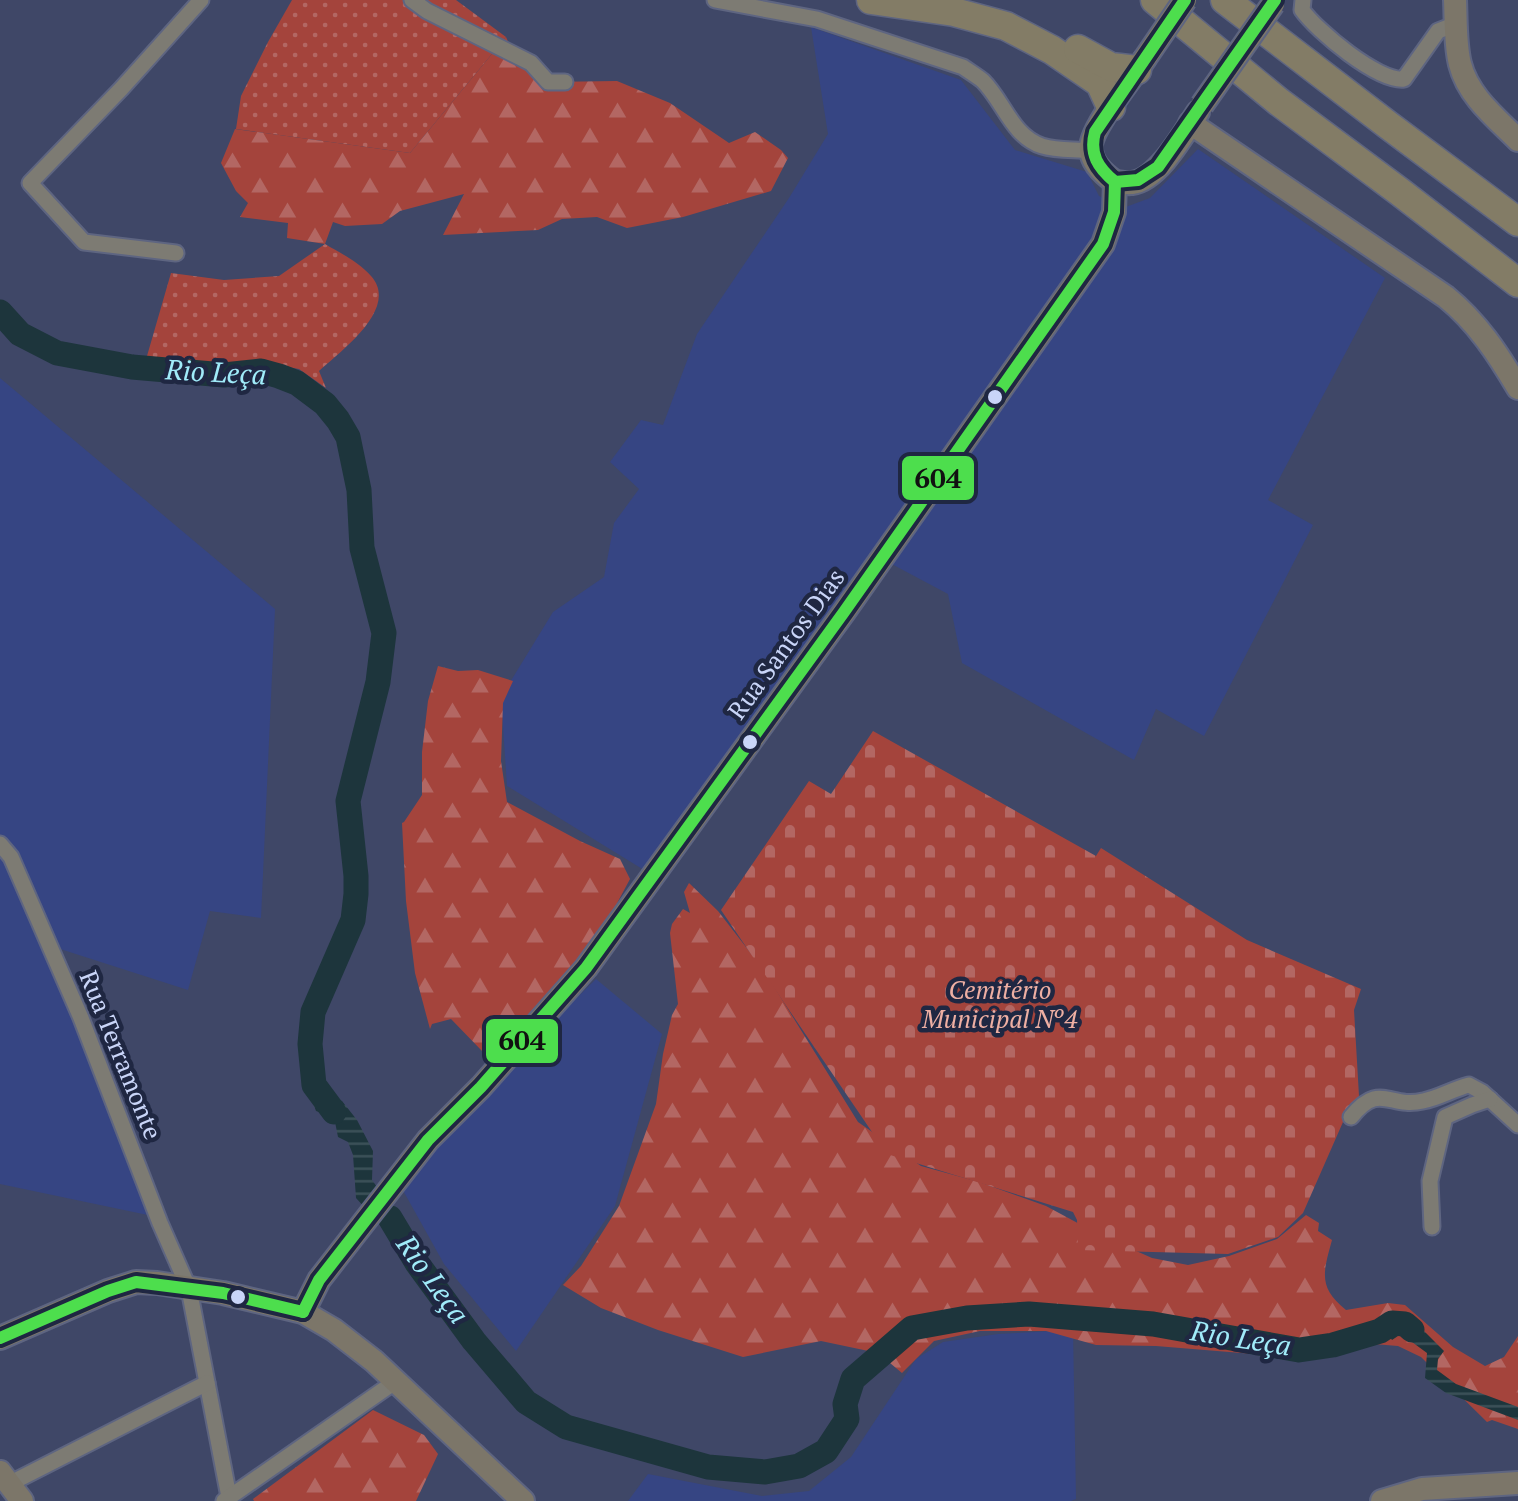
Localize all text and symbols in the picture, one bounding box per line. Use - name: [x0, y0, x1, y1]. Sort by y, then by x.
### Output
- water label: Rio Leça: [164, 350, 267, 393]
- unlabelled marker: [985, 387, 1005, 407]
- line badge: 604: [900, 454, 976, 502]
- text: 604: [914, 459, 962, 496]
- street label: Rua Santos Dias: [720, 562, 851, 726]
- unlabelled marker: [740, 732, 760, 752]
- street label: Rua Terramonte: [73, 965, 170, 1144]
- park label: Cemitério Municipal Nº4: [921, 973, 1078, 1035]
- line badge: 604: [484, 1017, 560, 1065]
- text: 604: [498, 1021, 546, 1058]
- water label: Rio Leça: [388, 1226, 478, 1330]
- unlabelled marker: [228, 1287, 248, 1307]
- water label: Rio Leça: [1187, 1311, 1294, 1364]

